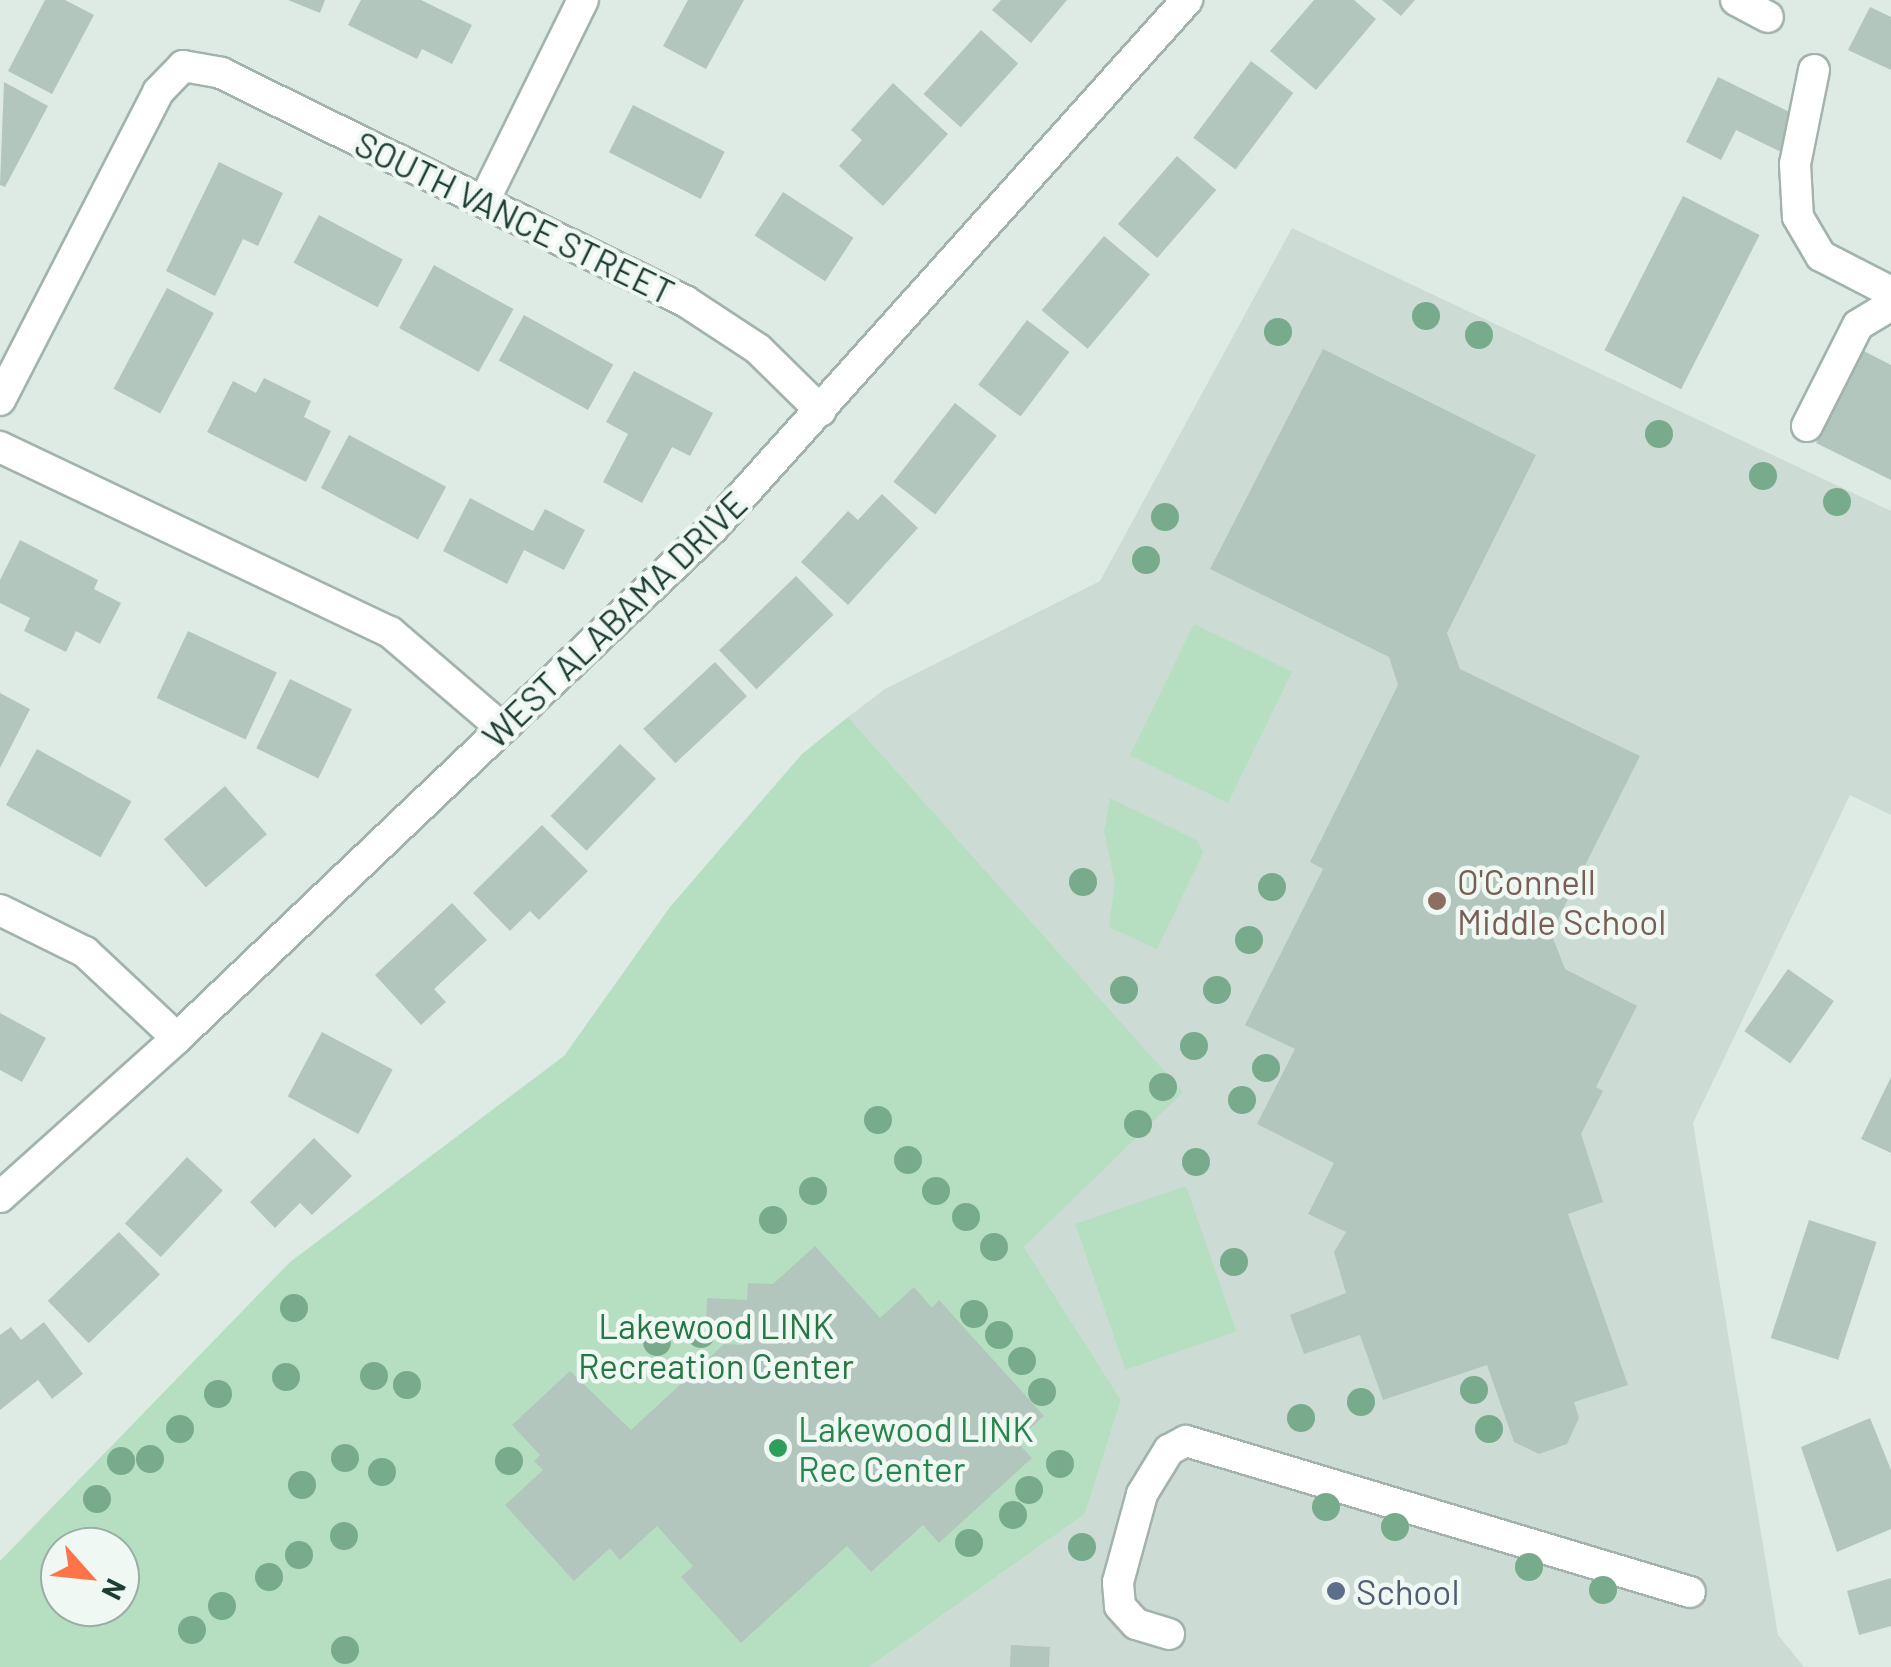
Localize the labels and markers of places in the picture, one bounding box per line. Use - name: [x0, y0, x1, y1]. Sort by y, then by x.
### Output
- place label: O'Connell Middle School: [1457, 860, 1666, 942]
- marker: O'Connell Middle School: [1426, 890, 1448, 912]
- place label: Lakewood LINK Rec Center: [798, 1407, 1034, 1489]
- marker: Lakewood LINK Rec Center: [767, 1437, 789, 1459]
- place label: School: [1356, 1570, 1459, 1612]
- marker: School: [1325, 1580, 1347, 1602]

